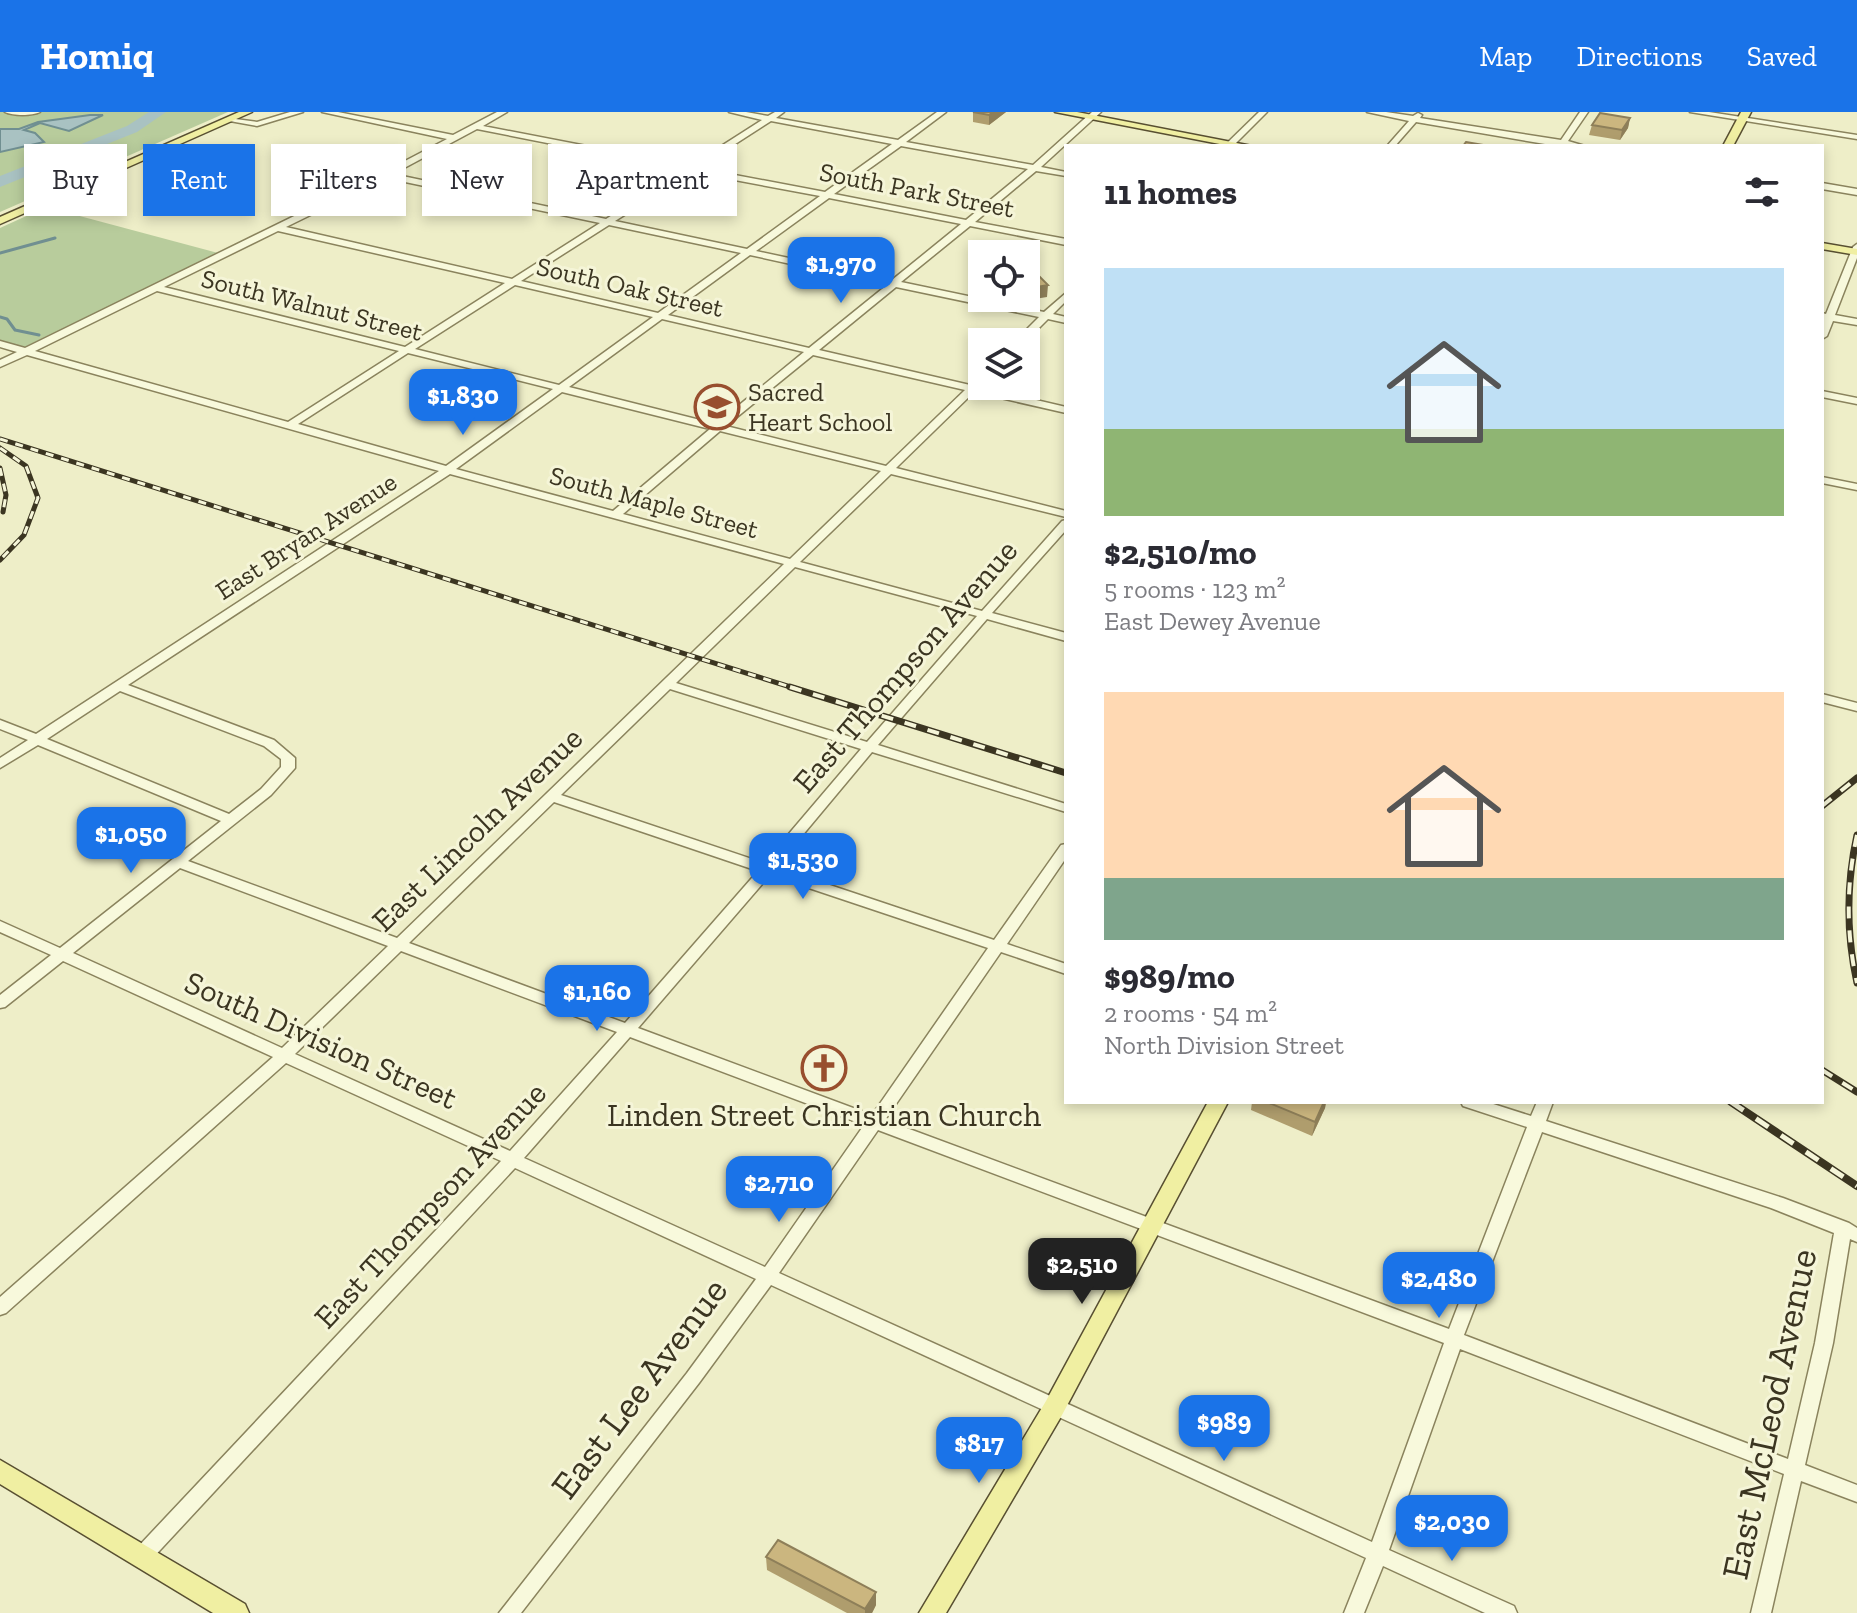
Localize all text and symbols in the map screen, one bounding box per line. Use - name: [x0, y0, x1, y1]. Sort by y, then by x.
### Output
- text: Homiq: [40, 33, 154, 79]
- text: Map: [1479, 40, 1532, 73]
- text: Directions: [1576, 40, 1703, 73]
- text: Saved: [1747, 40, 1817, 73]
- chip: Buy: [24, 144, 127, 216]
- chip: Rent: [143, 144, 255, 216]
- chip: Filters: [271, 144, 406, 216]
- chip: New: [422, 144, 532, 216]
- chip: Apartment: [548, 144, 737, 216]
- street label: South Park Street: [817, 155, 1017, 225]
- icon: filters: [1740, 170, 1784, 214]
- text: 11 homes: [1104, 172, 1237, 213]
- pin: $1,970: [776, 237, 906, 305]
- map controls: [968, 240, 1040, 400]
- button: locate: [968, 240, 1040, 312]
- text: $1,970: [806, 247, 876, 279]
- street label: South Oak Street: [533, 250, 727, 324]
- street label: South Walnut Street: [198, 262, 426, 348]
- icon: home: [1372, 320, 1516, 464]
- button: layers: [968, 328, 1040, 400]
- pin: $1,830: [398, 369, 528, 437]
- place label: Sacred Heart School: [748, 376, 892, 438]
- text: $1,830: [427, 379, 499, 411]
- school or university icon: Sacred Heart School: [693, 383, 741, 431]
- street label: South Maple Street: [546, 459, 762, 545]
- street label: East Bryan Avenue: [209, 465, 403, 607]
- street label: East Thompson Avenue: [785, 532, 1025, 800]
- text: $2,510/mo: [1104, 532, 1257, 573]
- text: 5 rooms · 123 m²: [1104, 573, 1286, 605]
- text: East Dewey Avenue: [1104, 605, 1321, 637]
- street label: East Lincoln Avenue: [364, 719, 590, 939]
- icon: home: [1372, 744, 1516, 888]
- pin: $1,050: [66, 807, 196, 875]
- text: $1,050: [95, 817, 167, 849]
- pin: $1,530: [738, 833, 868, 901]
- text: $1,530: [767, 843, 839, 875]
- text: $989/mo: [1104, 956, 1235, 997]
- street label: South Division Street: [179, 963, 463, 1117]
- pin: $1,160: [532, 965, 662, 1033]
- text: $1,160: [563, 975, 631, 1007]
- text: 2 rooms · 54 m²: [1104, 997, 1277, 1029]
- text: North Division Street: [1104, 1029, 1344, 1061]
- church icon: Linden Street Christian Church: [800, 1044, 848, 1092]
- street label: East Thompson Avenue: [306, 1074, 554, 1336]
- place label: Linden Street Christian Church: [607, 1096, 1041, 1134]
- pin: $2,710: [714, 1156, 844, 1224]
- text: $2,710: [744, 1166, 814, 1198]
- pin: $2,510: [1017, 1238, 1147, 1306]
- street label: East McLeod Avenue: [1712, 1245, 1826, 1583]
- text: $2,510: [1046, 1248, 1118, 1280]
- pin: $2,480: [1374, 1252, 1504, 1320]
- text: $2,480: [1401, 1262, 1477, 1294]
- street label: East Lee Avenue: [541, 1269, 737, 1507]
- pin: $989: [1177, 1395, 1271, 1463]
- text: $989: [1197, 1405, 1251, 1437]
- pin: $817: [932, 1417, 1026, 1485]
- text: $817: [954, 1427, 1004, 1459]
- pin: $2,030: [1387, 1495, 1517, 1563]
- text: $2,030: [1414, 1505, 1490, 1537]

